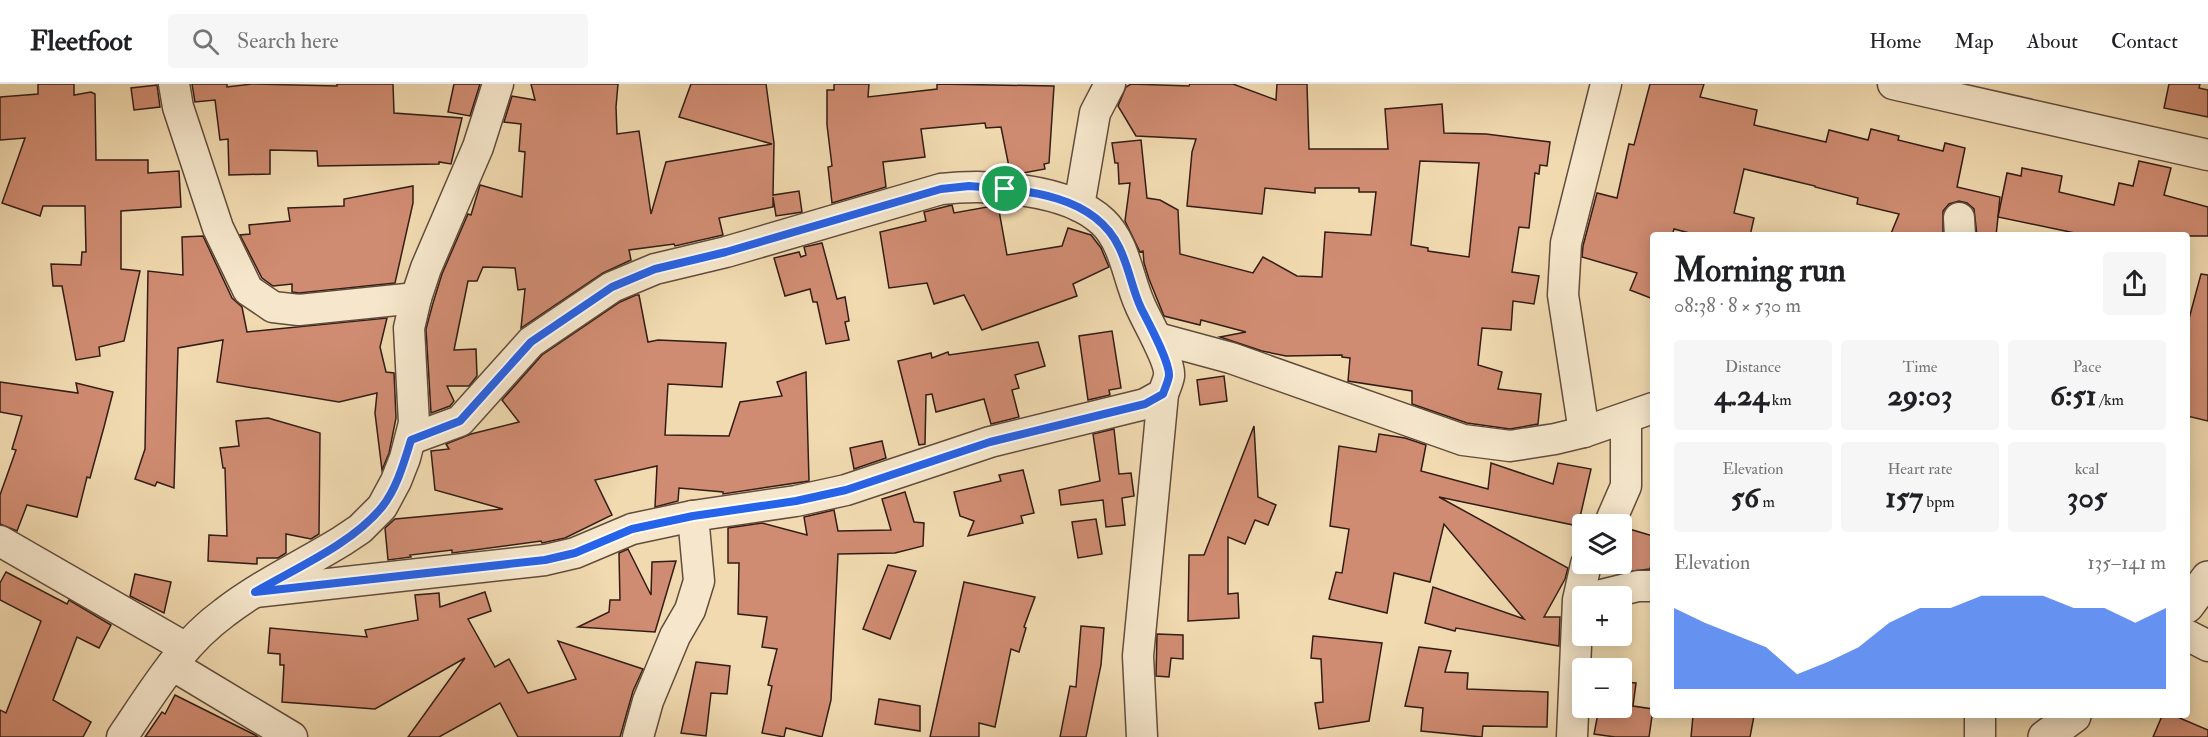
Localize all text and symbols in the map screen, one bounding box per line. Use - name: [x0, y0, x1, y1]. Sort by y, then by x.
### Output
- search box: [168, 14, 588, 68]
- text: Fleetfoot: [30, 24, 132, 59]
- icon: search: [189, 25, 222, 58]
- text: Search here: [237, 27, 339, 55]
- text: Home: [1869, 28, 1921, 55]
- text: Map: [1954, 28, 1994, 55]
- text: About: [2027, 28, 2078, 55]
- text: Contact: [2111, 28, 2178, 55]
- pin: [979, 163, 1030, 214]
- icon: arrive: [988, 172, 1021, 205]
- text: Morning run: [1674, 250, 1846, 291]
- button: share: [2103, 252, 2166, 315]
- text: 08:38 · 8 × 530 m: [1674, 293, 1801, 318]
- text: Distance: [1725, 357, 1781, 377]
- text: Time: [1903, 357, 1937, 377]
- text: Pace: [2073, 357, 2101, 377]
- text: 4.24: [1714, 377, 1768, 414]
- text: 29:03: [1888, 377, 1952, 414]
- text: 6:51: [2050, 377, 2096, 414]
- text: km: [1768, 390, 1792, 410]
- text: /km: [2096, 390, 2124, 410]
- text: Elevation: [1723, 459, 1783, 479]
- text: Heart rate: [1887, 459, 1953, 479]
- text: kcal: [2075, 459, 2099, 479]
- text: 56: [1731, 479, 1759, 516]
- text: 157: [1885, 479, 1923, 516]
- text: 305: [2067, 479, 2107, 516]
- text: m: [1759, 492, 1775, 512]
- text: bpm: [1923, 492, 1955, 512]
- map controls: [1572, 514, 1632, 718]
- button: layers: [1572, 514, 1632, 574]
- text: Elevation: [1674, 550, 1750, 575]
- text: 135–141 m: [2087, 550, 2166, 575]
- button: +: [1572, 586, 1632, 646]
- button: −: [1572, 658, 1632, 718]

